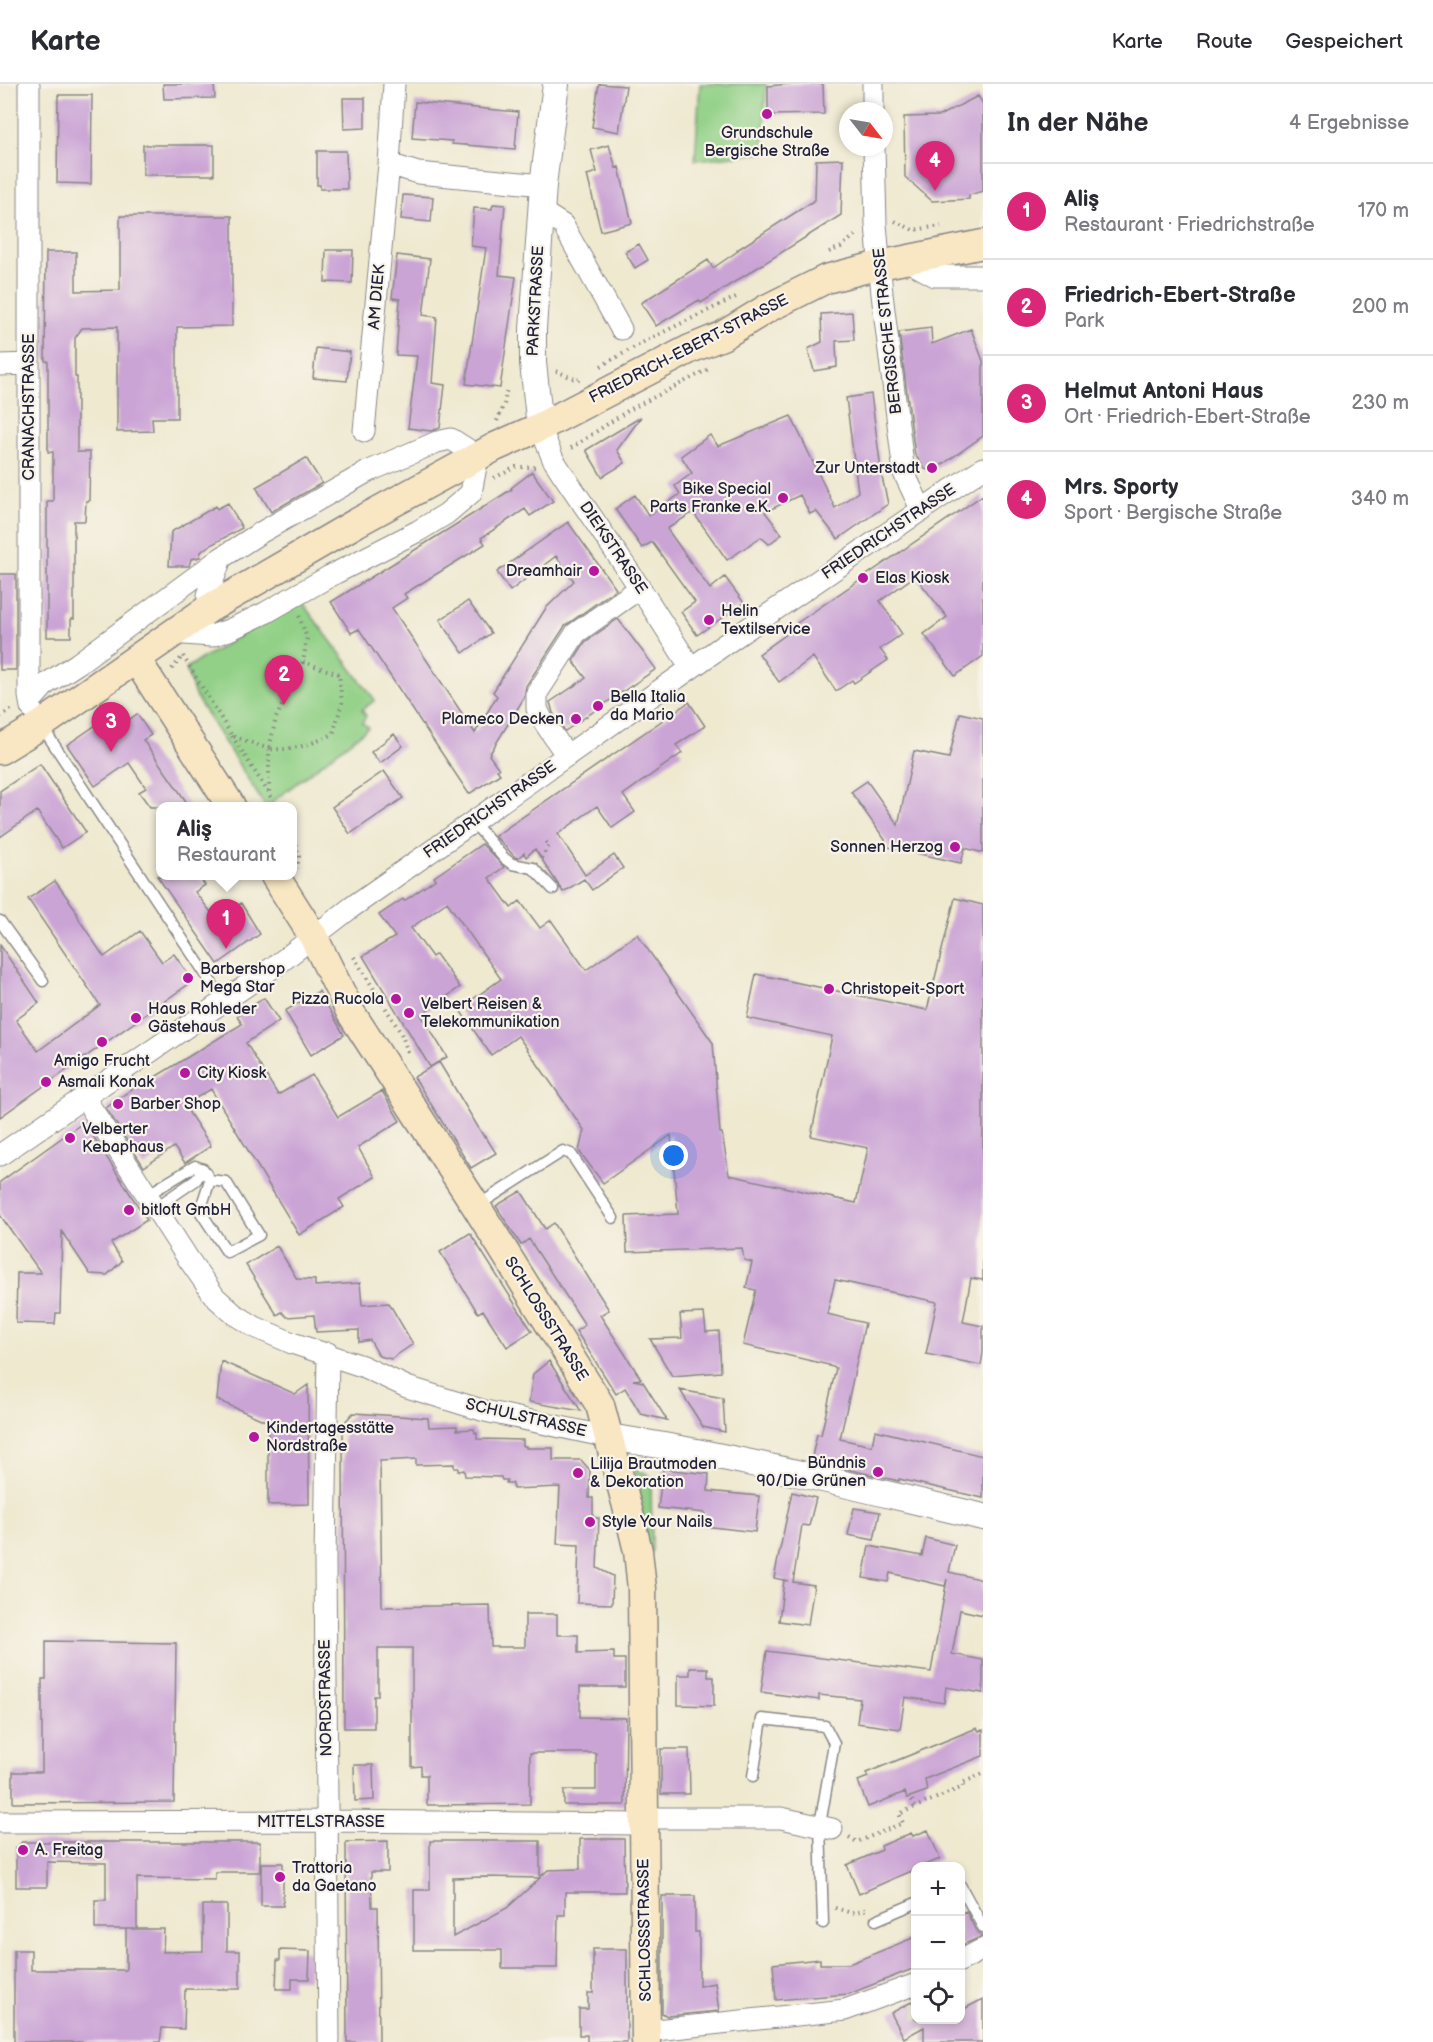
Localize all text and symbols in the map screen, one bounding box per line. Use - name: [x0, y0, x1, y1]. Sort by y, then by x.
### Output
- text: Karte: [30, 25, 101, 58]
- text: Karte: [1111, 29, 1163, 54]
- text: Route: [1196, 29, 1252, 54]
- text: Gespeichert: [1285, 29, 1403, 54]
- north arrow: [839, 102, 893, 156]
- marker: Grundschule Bergische Straße: [760, 107, 774, 121]
- text: In der Nähe: [1007, 108, 1149, 139]
- text: 4 Ergebnisse: [1289, 111, 1409, 135]
- place label: Grundschule Bergische Straße: [704, 124, 830, 161]
- pin: 4: [916, 141, 954, 191]
- text: Aliş: [1064, 186, 1099, 213]
- text: 1: [1022, 199, 1031, 223]
- text: 170 m: [1358, 199, 1409, 223]
- text: Restaurant · Friedrichstraße: [1064, 213, 1315, 237]
- street label: PARKSTRASSE: [524, 245, 548, 357]
- street label: BERGISCHE STRASSE: [870, 247, 906, 415]
- street label: AM DIEK: [365, 263, 389, 330]
- text: Friedrich-Ebert-Straße: [1064, 282, 1296, 309]
- street label: FRIEDRICH-EBERT-STRASSE: [586, 290, 792, 408]
- text: 2: [1021, 295, 1032, 319]
- text: 200 m: [1352, 295, 1409, 319]
- text: Park: [1064, 309, 1104, 333]
- street label: CRANACHSTRASSE: [20, 333, 39, 481]
- text: Helmut Antoni Haus: [1064, 378, 1263, 405]
- text: 3: [1021, 391, 1032, 415]
- text: 230 m: [1352, 391, 1409, 415]
- text: Ort · Friedrich-Ebert-Straße: [1064, 405, 1311, 429]
- place label: Zur Unterstadt: [815, 459, 920, 478]
- marker: Zur Unterstadt: [925, 461, 939, 475]
- text: Mrs. Sporty: [1064, 474, 1178, 501]
- place label: Bike Special Parts Franke e.K.: [650, 480, 771, 517]
- street label: FRIEDRICHSTRASSE: [818, 480, 960, 584]
- text: 4: [1021, 487, 1032, 511]
- text: 340 m: [1351, 487, 1409, 511]
- marker: Bike Special Parts Franke e.K.: [776, 491, 790, 505]
- street label: DIEKSTRASSE: [575, 498, 651, 598]
- text: Sport · Bergische Straße: [1064, 501, 1282, 525]
- place label: Dreamhair: [506, 562, 582, 581]
- marker: Dreamhair: [587, 564, 601, 578]
- place label: Elas Kiosk: [875, 569, 949, 588]
- marker: Elas Kiosk: [856, 571, 870, 585]
- place label: Helin Textilservice: [721, 602, 811, 639]
- marker: Helin Textilservice: [702, 613, 716, 627]
- pin: 2: [264, 656, 304, 705]
- place label: Bella Italia da Mario: [610, 688, 686, 725]
- marker: Bella Italia da Mario: [591, 699, 605, 713]
- pin: 3: [92, 702, 130, 752]
- place label: Plameco Decken: [441, 710, 564, 729]
- marker: Plameco Decken: [569, 712, 583, 726]
- street label: FRIEDRICHSTRASSE: [420, 757, 560, 863]
- popup: [156, 802, 297, 880]
- text: Aliş: [177, 816, 212, 843]
- place label: Sonnen Herzog: [830, 838, 943, 857]
- marker: Sonnen Herzog: [948, 840, 962, 854]
- text: Restaurant: [177, 843, 276, 867]
- pin: 1: [206, 900, 246, 949]
- place label: Barbershop Mega Star: [200, 960, 285, 997]
- marker: Barbershop Mega Star: [181, 971, 195, 985]
- place label: Christopeit-Sport: [841, 980, 964, 999]
- marker: Christopeit-Sport: [822, 982, 836, 996]
- place label: Pizza Rucola: [291, 990, 384, 1009]
- marker: Pizza Rucola: [389, 992, 403, 1006]
- place label: Velbert Reisen & Telekommunikation: [421, 995, 559, 1032]
- place label: Haus Rohleder Gästehaus: [148, 1000, 257, 1037]
- marker: Velbert Reisen & Telekommunikation: [402, 1006, 416, 1020]
- marker: Haus Rohleder Gästehaus: [129, 1011, 143, 1025]
- marker: Amigo Frucht: [95, 1035, 109, 1049]
- place label: Amigo Frucht: [54, 1052, 150, 1071]
- place label: City Kiosk: [197, 1064, 267, 1083]
- marker: City Kiosk: [178, 1066, 192, 1080]
- place label: Asmali Konak: [58, 1073, 154, 1092]
- marker: Asmali Konak: [39, 1075, 53, 1089]
- place label: Barber Shop: [130, 1095, 221, 1114]
- marker: Barber Shop: [111, 1097, 125, 1111]
- place label: Velberter Kebaphaus: [82, 1120, 164, 1157]
- marker: Velberter Kebaphaus: [63, 1131, 77, 1145]
- your location: [659, 1141, 688, 1170]
- place label: bitloft GmbH: [141, 1201, 231, 1220]
- marker: bitloft GmbH: [122, 1203, 136, 1217]
- street label: SCHLOSSSTRASSE: [500, 1253, 592, 1385]
- street label: SCHULSTRASSE: [464, 1395, 588, 1441]
- place label: Kindertagesstätte Nordstraße: [266, 1419, 395, 1456]
- marker: Kindertagesstätte Nordstraße: [247, 1430, 261, 1444]
- place label: Bündnis 90/Die Grünen: [757, 1454, 866, 1491]
- place label: Lilija Brautmoden & Dekoration: [590, 1455, 717, 1492]
- marker: Bündnis 90/Die Grünen: [871, 1465, 885, 1479]
- marker: Lilija Brautmoden & Dekoration: [571, 1466, 585, 1480]
- place label: Style Your Nails: [602, 1513, 712, 1532]
- marker: Style Your Nails: [583, 1515, 597, 1529]
- street label: NORDSTRASSE: [315, 1639, 337, 1757]
- street label: MITTELSTRASSE: [257, 1813, 385, 1832]
- place label: A. Freitag: [35, 1841, 103, 1860]
- marker: A. Freitag: [16, 1843, 30, 1857]
- street label: SCHLOSSSTRASSE: [634, 1858, 656, 2002]
- place label: Trattoria da Gaetano: [292, 1859, 377, 1896]
- map controls: [911, 1862, 965, 2024]
- button: +: [911, 1862, 965, 1916]
- marker: Trattoria da Gaetano: [273, 1870, 287, 1884]
- button: −: [911, 1916, 965, 1970]
- button: locate: [911, 1970, 965, 2024]

